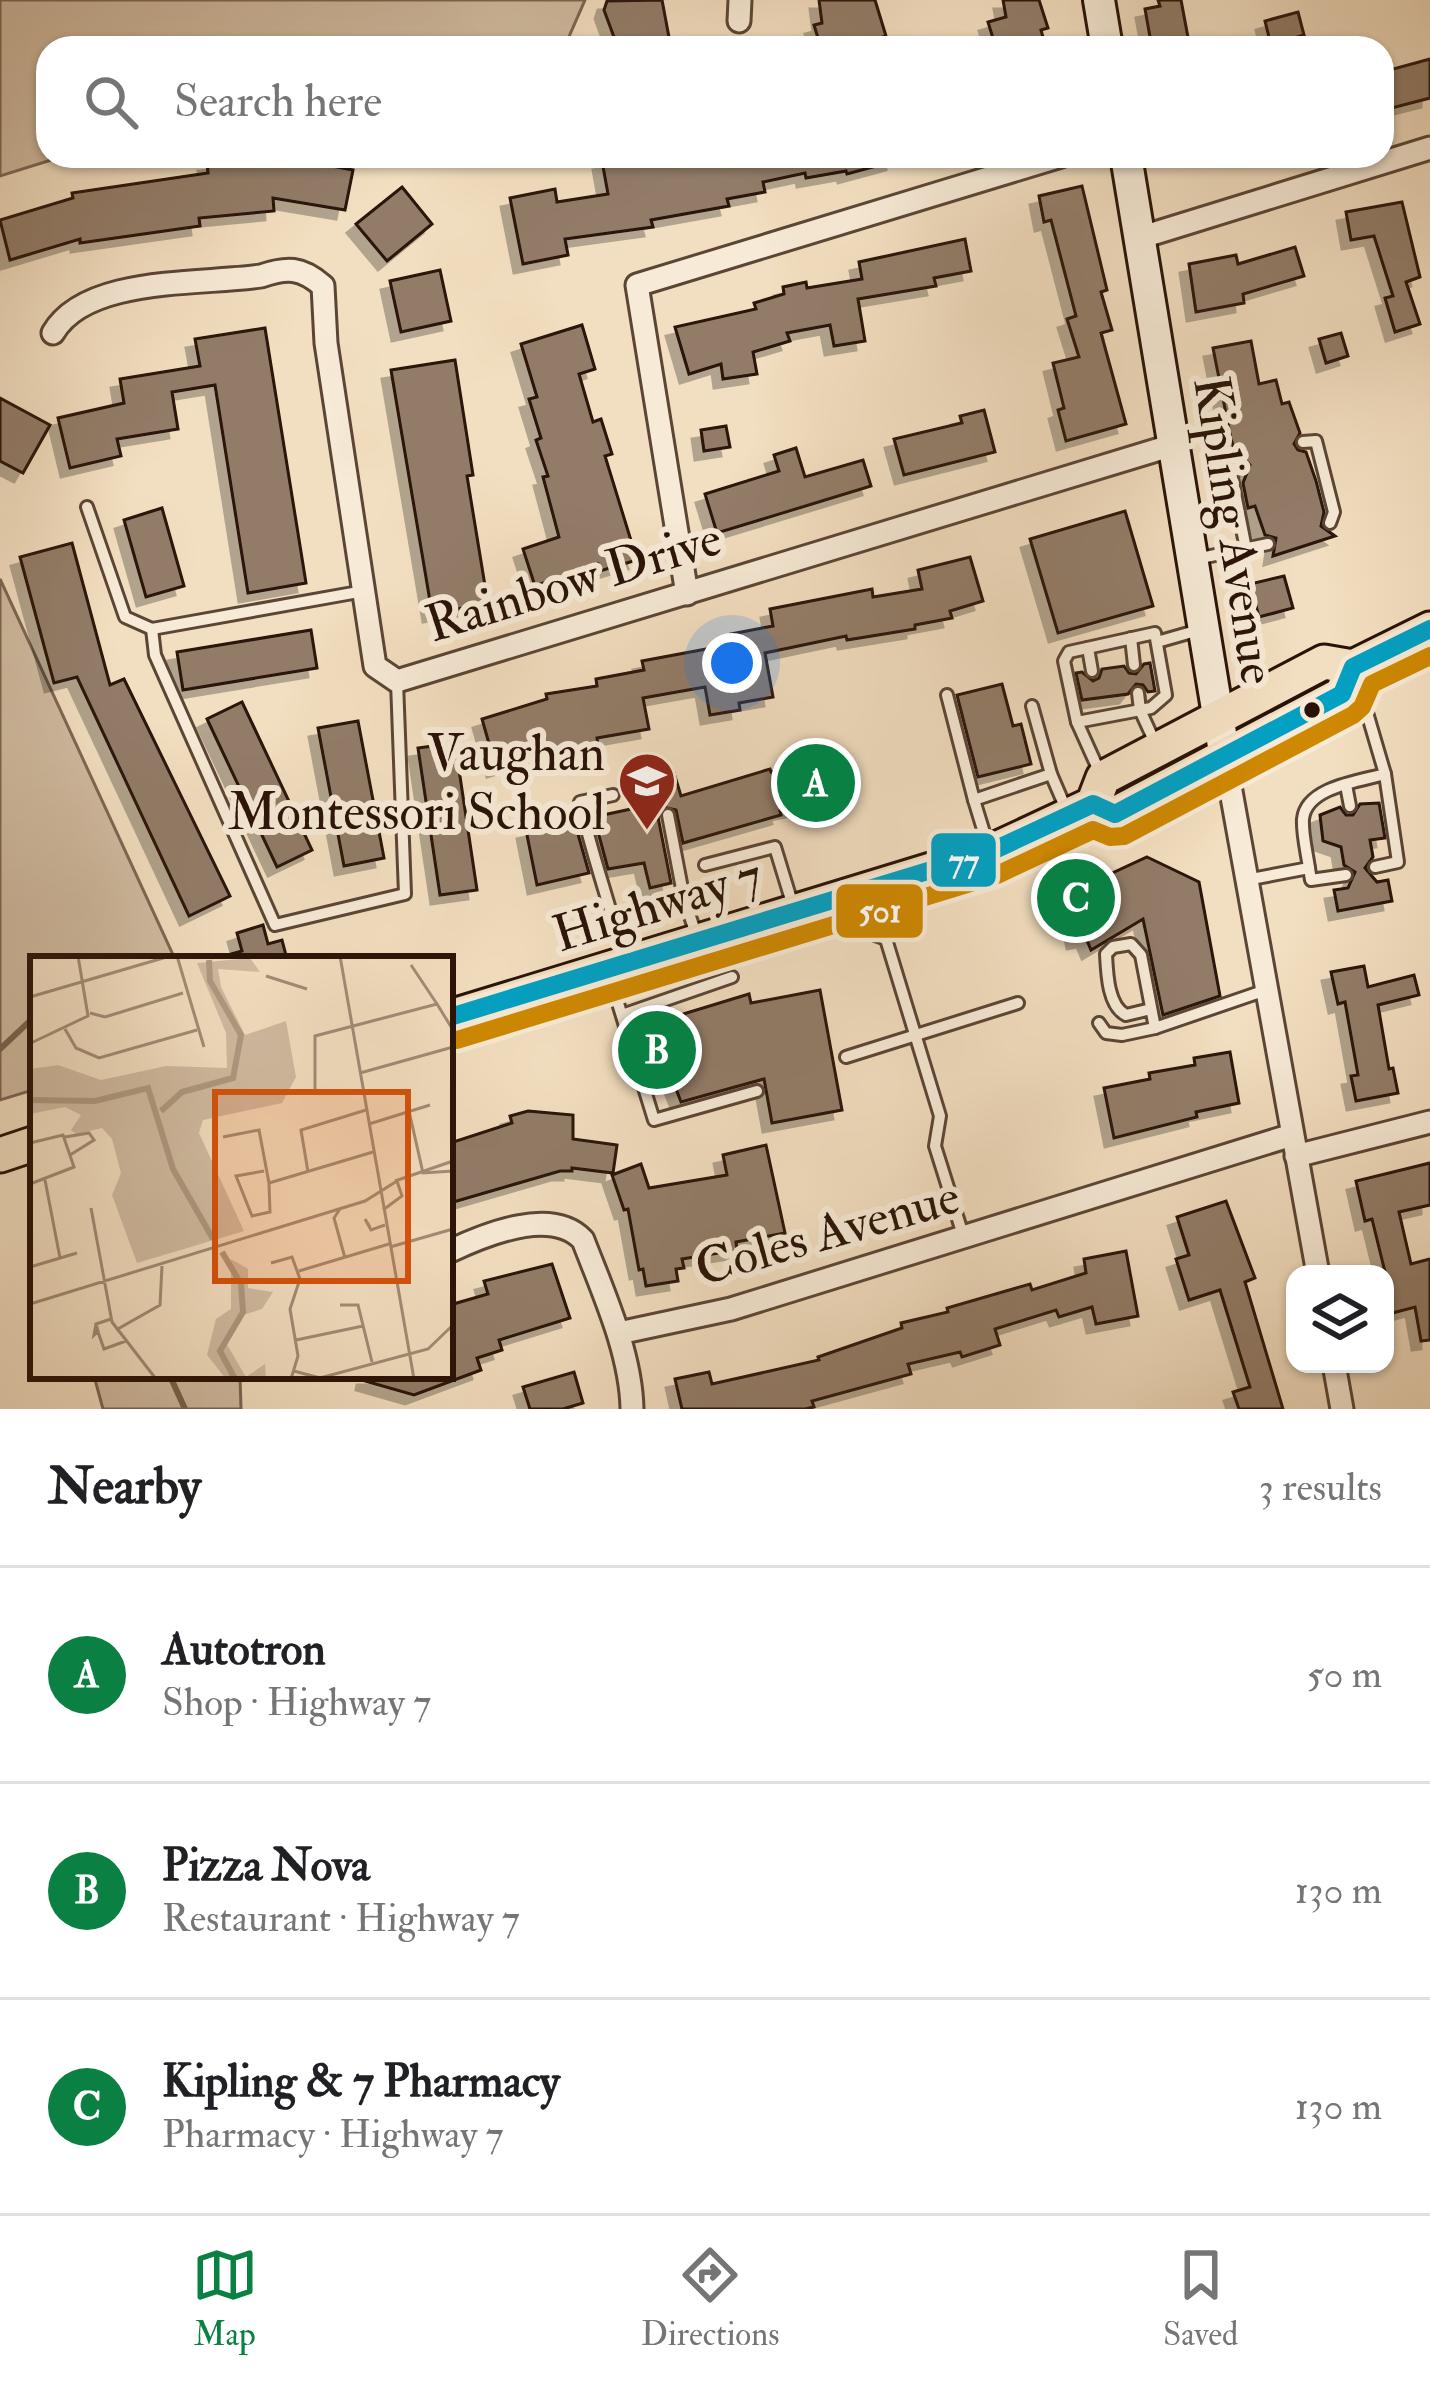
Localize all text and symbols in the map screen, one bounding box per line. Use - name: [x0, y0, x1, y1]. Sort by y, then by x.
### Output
- search box: [36, 36, 1394, 168]
- icon: search: [78, 69, 144, 135]
- text: Search here: [174, 74, 382, 130]
- street label: Kipling Avenue: [1178, 372, 1290, 689]
- street label: Rainbow Drive: [418, 507, 729, 657]
- your location: [702, 633, 762, 693]
- unlabelled marker: [1301, 699, 1323, 721]
- place label: Vaughan Montessori School: [228, 722, 605, 845]
- pin: A: [777, 738, 855, 828]
- school or university icon: Vaughan Montessori School: [616, 750, 678, 832]
- line badge: 77: [929, 831, 998, 889]
- text: 77: [949, 841, 980, 882]
- street label: Highway 7: [545, 843, 770, 967]
- pin: C: [1037, 853, 1115, 943]
- line badge: 501: [834, 882, 925, 940]
- text: 501: [859, 891, 901, 932]
- inset map: [30, 956, 453, 1379]
- pin: B: [618, 1005, 696, 1095]
- street label: Coles Avenue: [688, 1165, 967, 1301]
- map controls: [1286, 1265, 1394, 1373]
- button: layers: [1286, 1265, 1394, 1373]
- text: Nearby: [48, 1455, 201, 1519]
- text: 3 results: [1259, 1463, 1382, 1512]
- text: Autotron: [162, 1622, 326, 1678]
- text: A: [75, 1650, 99, 1699]
- text: 50 m: [1307, 1650, 1382, 1699]
- text: Shop · Highway 7: [162, 1678, 431, 1727]
- text: Pizza Nova: [162, 1838, 370, 1894]
- text: B: [74, 1866, 100, 1915]
- text: 130 m: [1295, 1866, 1382, 1915]
- text: Restaurant · Highway 7: [162, 1894, 520, 1943]
- text: Kipling & 7 Pharmacy: [162, 2054, 560, 2110]
- text: C: [73, 2082, 101, 2131]
- text: 130 m: [1295, 2082, 1382, 2131]
- text: Pharmacy · Highway 7: [162, 2110, 503, 2159]
- tab: Map: [192, 2242, 258, 2355]
- tab: Directions: [641, 2242, 780, 2355]
- tab: Saved: [1163, 2242, 1238, 2355]

